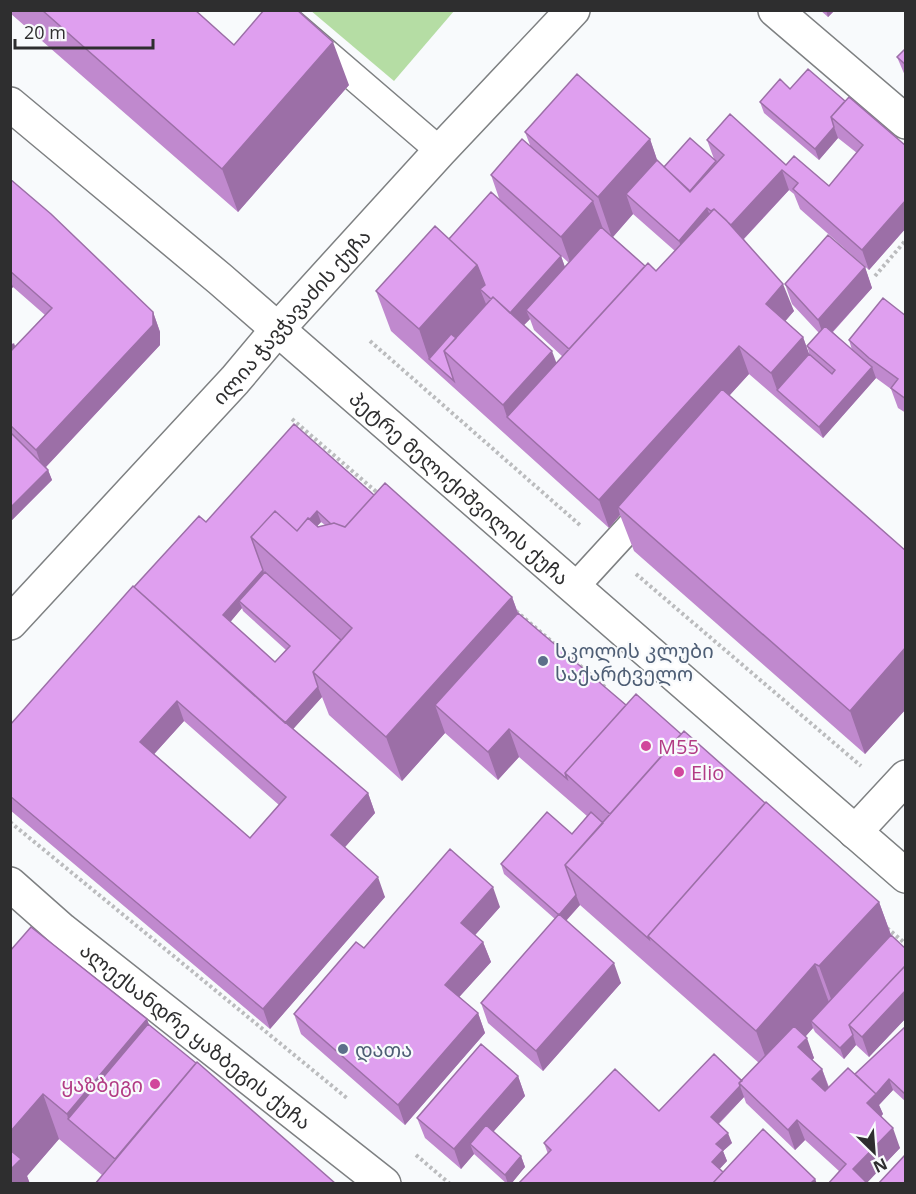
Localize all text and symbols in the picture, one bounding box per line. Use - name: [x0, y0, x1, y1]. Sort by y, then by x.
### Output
- scale bar: [15, 12, 153, 50]
- text: 20 m: [24, 20, 66, 44]
- street label: ილია ჭავჭავაძის ქუჩა: [206, 223, 376, 410]
- street label: პეტრე მელიქიშვილის ქუჩა: [344, 385, 575, 591]
- place label: სკოლის კლუბი საქარტველო: [555, 637, 714, 687]
- marker: სკოლის კლუბი საქარტველო: [536, 654, 550, 668]
- place label: M55: [658, 733, 699, 760]
- marker: M55: [639, 739, 653, 753]
- place label: Elio: [691, 759, 724, 786]
- marker: Elio: [672, 765, 686, 779]
- street label: ალექსანდრე ყაზბეგის ქუჩა: [75, 937, 317, 1133]
- place label: დათა: [355, 1036, 412, 1063]
- marker: დათა: [336, 1042, 350, 1056]
- place label: ყაზბეგი: [61, 1072, 143, 1096]
- marker: ყაზბეგი: [148, 1077, 162, 1091]
- north arrow: [844, 1122, 904, 1182]
- text: N: [870, 1153, 891, 1178]

